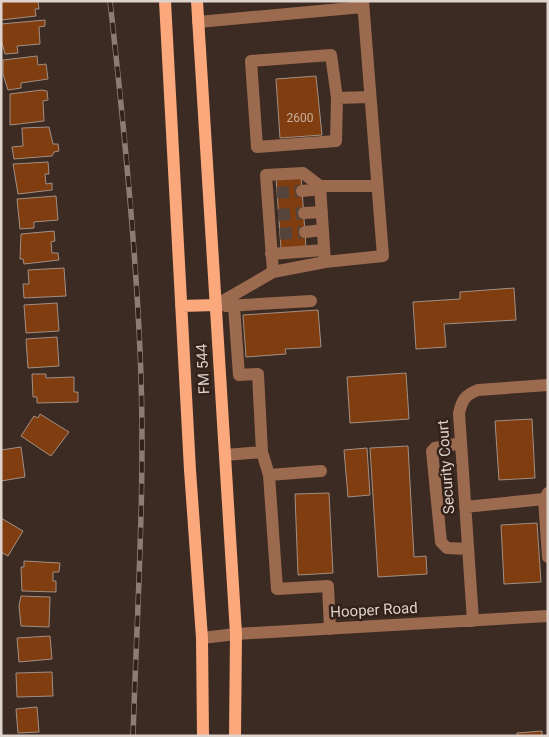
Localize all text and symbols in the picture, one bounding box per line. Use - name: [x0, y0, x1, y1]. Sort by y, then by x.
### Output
- house number: 2600: [287, 111, 314, 125]
- street label: FM 544: [193, 343, 213, 395]
- street label: Security Court: [434, 419, 458, 515]
- street label: Hooper Road: [330, 599, 418, 621]

